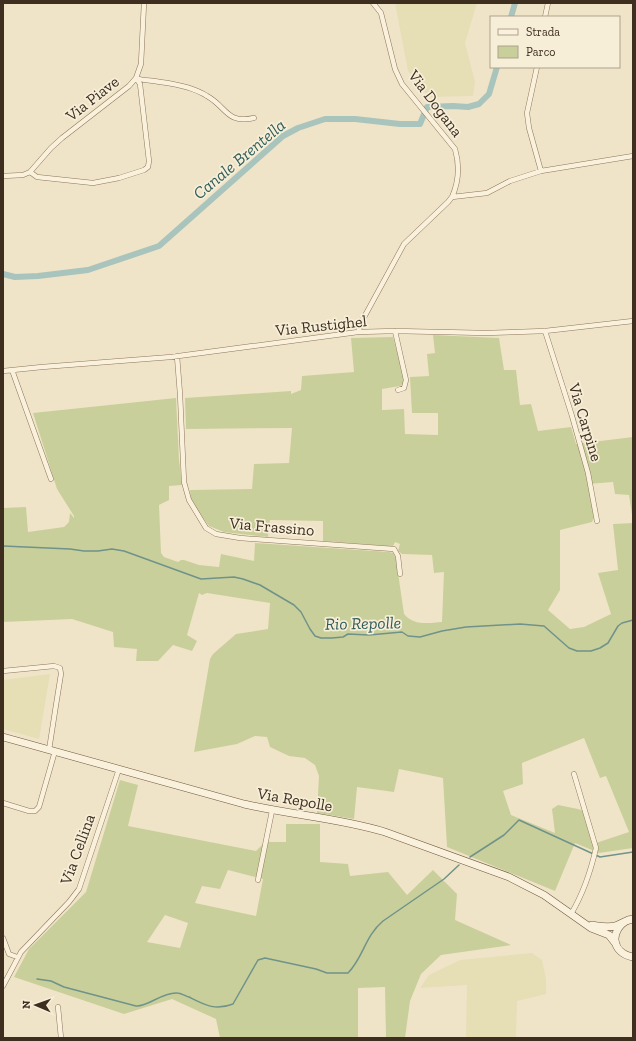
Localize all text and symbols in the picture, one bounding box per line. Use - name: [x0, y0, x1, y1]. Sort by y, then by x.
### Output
- legend: [490, 16, 620, 68]
- text: Strada: [526, 25, 560, 39]
- text: Parco: [526, 45, 555, 59]
- street label: Via Dogana: [404, 65, 467, 141]
- street label: Via Piave: [61, 72, 123, 126]
- water label: Canale Brentella: [189, 115, 289, 203]
- street label: Via Rustighel: [273, 311, 368, 340]
- street label: Via Carpine: [564, 380, 606, 463]
- street label: Via Frassino: [228, 513, 315, 540]
- water label: Rio Repolle: [325, 612, 401, 634]
- street label: Via Repolle: [255, 783, 334, 815]
- street label: Via Cellina: [56, 811, 99, 888]
- north arrow: [16, 985, 56, 1025]
- text: N: [20, 1000, 33, 1009]

